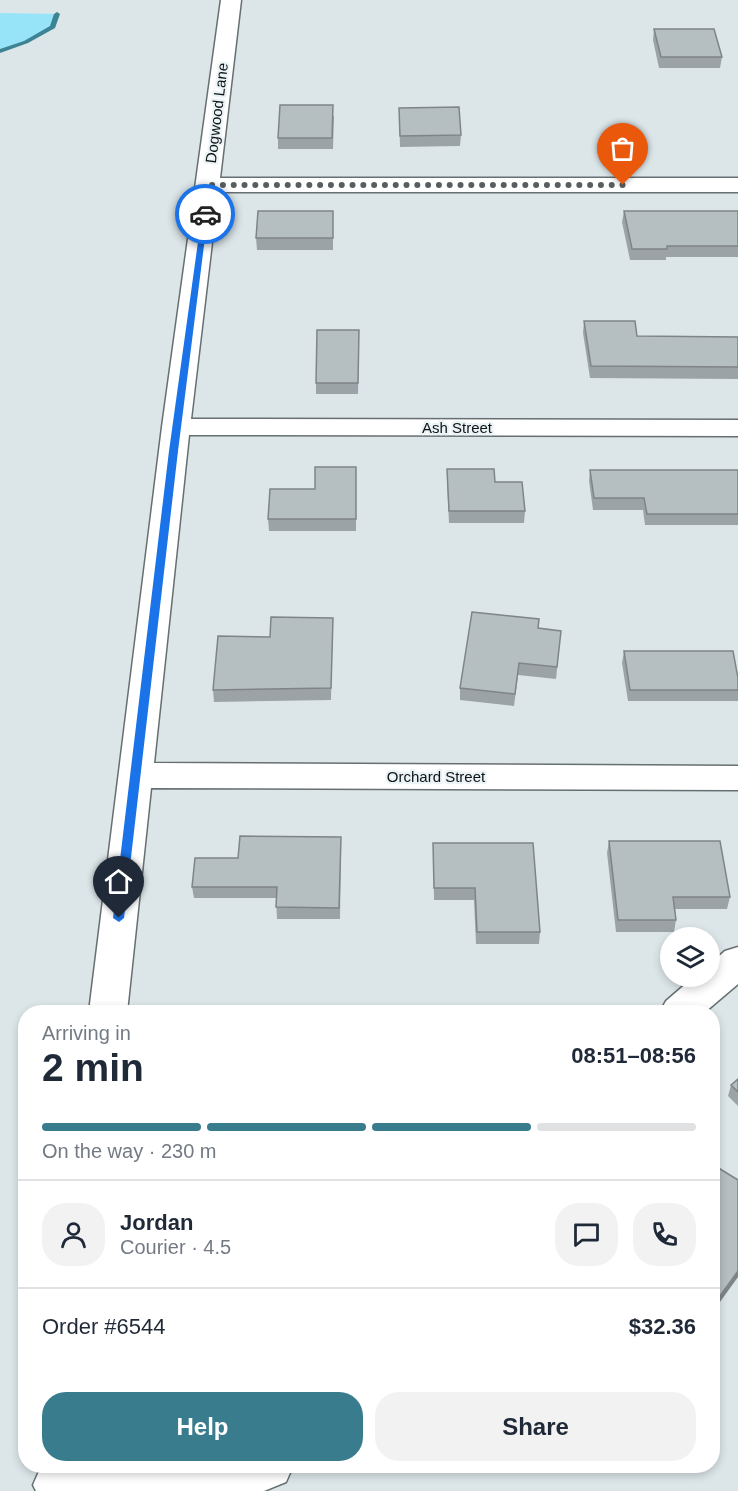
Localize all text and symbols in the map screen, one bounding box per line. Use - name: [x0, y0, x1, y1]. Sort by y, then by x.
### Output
- street label: Dogwood Lane: [202, 62, 231, 164]
- pin: [597, 123, 648, 185]
- icon: bag: [606, 132, 639, 165]
- courier: [175, 184, 235, 244]
- icon: car: [189, 198, 222, 231]
- street label: Ash Street: [422, 419, 493, 436]
- street label: Orchard Street: [387, 768, 486, 785]
- pin: [93, 856, 144, 918]
- icon: home: [102, 865, 135, 898]
- map controls: [660, 927, 720, 987]
- button: layers: [660, 927, 720, 987]
- text: Arriving in: [42, 1022, 131, 1044]
- text: 08:51–08:56: [571, 1043, 696, 1068]
- text: 2 min: [42, 1046, 144, 1089]
- text: On the way · 230 m: [42, 1140, 217, 1162]
- button: person: [42, 1203, 105, 1266]
- button: chat: [555, 1203, 618, 1266]
- button: phone: [633, 1203, 696, 1266]
- text: Jordan: [120, 1210, 193, 1235]
- text: Courier · 4.5: [120, 1236, 231, 1258]
- text: Order #6544: [42, 1314, 166, 1339]
- text: $32.36: [629, 1314, 696, 1339]
- button: Help: [42, 1392, 363, 1461]
- button: Share: [375, 1392, 696, 1461]

